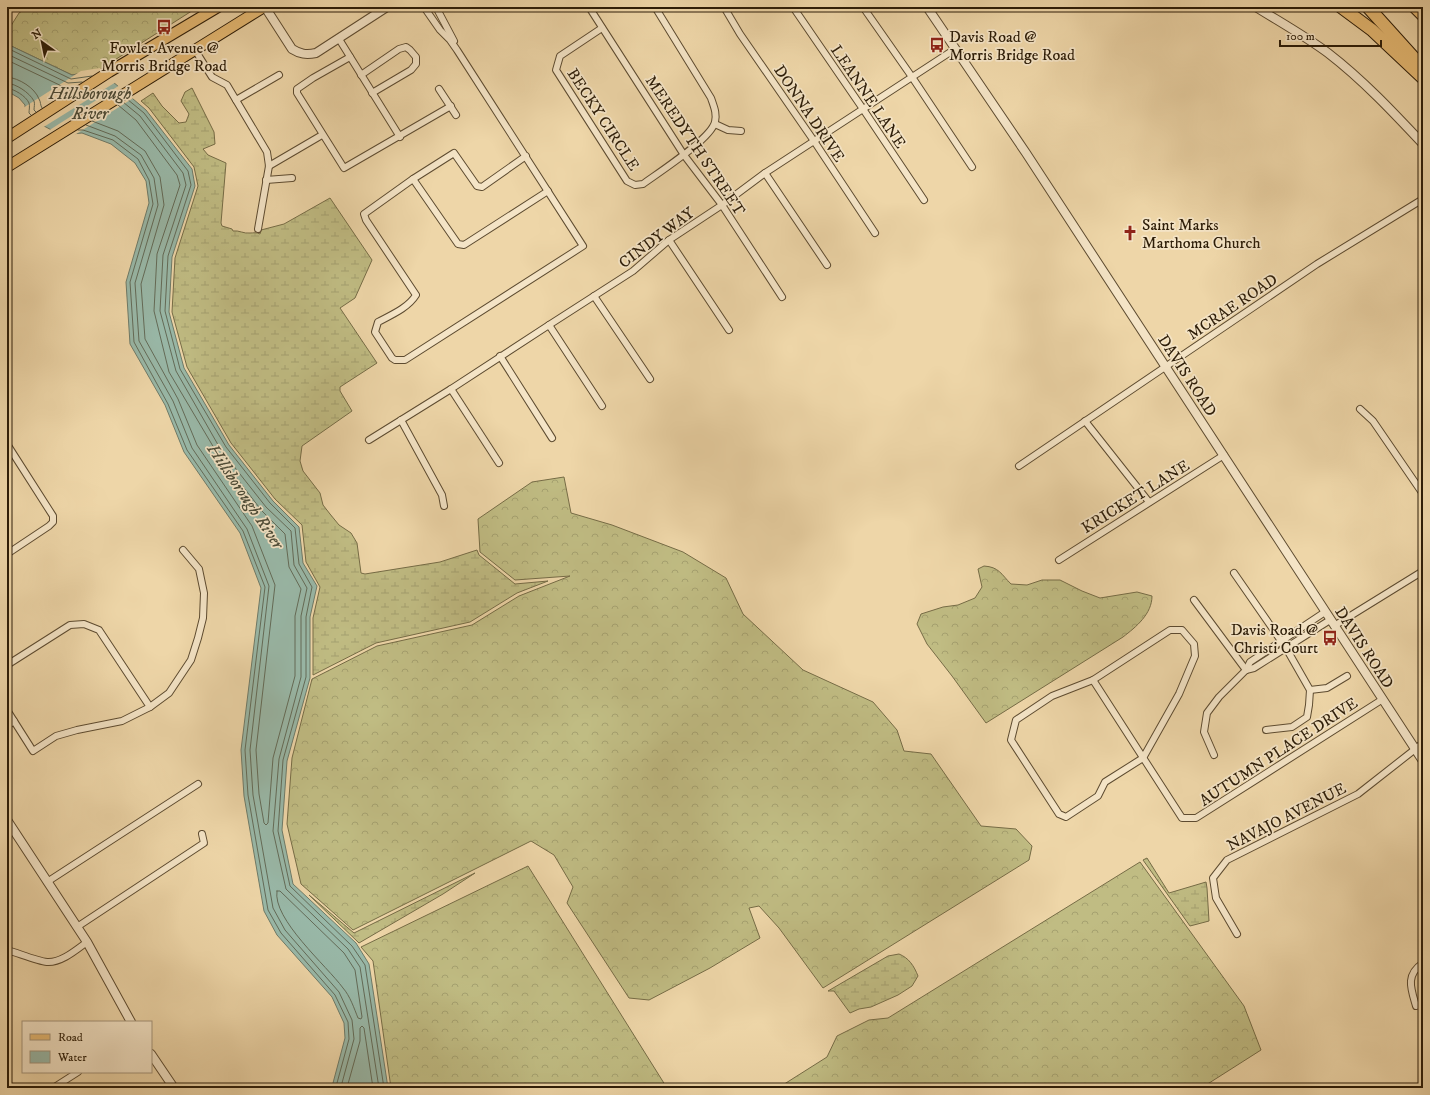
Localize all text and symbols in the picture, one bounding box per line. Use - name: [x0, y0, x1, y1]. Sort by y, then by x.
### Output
- bus stop icon: Fowler Avenue @ Morris Bridge Road: [155, 18, 173, 36]
- north arrow: [22, 22, 62, 62]
- scale bar: [1280, 22, 1381, 48]
- text: N: [29, 26, 45, 43]
- place label: Davis Road @ Morris Bridge Road: [949, 27, 1075, 65]
- text: 100 m: [1286, 29, 1315, 44]
- bus stop icon: Davis Road @ Morris Bridge Road: [928, 36, 946, 54]
- place label: Fowler Avenue @ Morris Bridge Road: [101, 38, 227, 76]
- street label: LEANNE LANE: [826, 41, 910, 152]
- street label: DONNA DRIVE: [769, 61, 849, 166]
- street label: BECKY CIRCLE: [563, 65, 644, 175]
- street label: MEREDYTH STREET: [641, 72, 750, 219]
- water label: Hillsborough River: [48, 83, 132, 125]
- street label: CINDY WAY: [615, 202, 699, 273]
- place label: Saint Marks Marthoma Church: [1142, 215, 1261, 253]
- church icon: Saint Marks Marthoma Church: [1121, 224, 1139, 242]
- street label: MCRAE ROAD: [1184, 269, 1282, 344]
- street label: DAVIS ROAD: [1153, 331, 1221, 420]
- water label: Hillsborough River: [201, 439, 290, 555]
- street label: KRICKET LANE: [1078, 456, 1193, 538]
- street label: DAVIS ROAD: [1330, 603, 1398, 692]
- place label: Davis Road @ Christi Court: [1231, 620, 1318, 658]
- bus stop icon: Davis Road @ Christi Court: [1321, 629, 1339, 647]
- street label: AUTUMN PLACE DRIVE: [1196, 693, 1362, 811]
- street label: NAVAJO AVENUE: [1224, 778, 1349, 856]
- legend: [22, 1021, 152, 1073]
- text: Road: [58, 1030, 83, 1045]
- text: Water: [57, 1050, 87, 1065]

